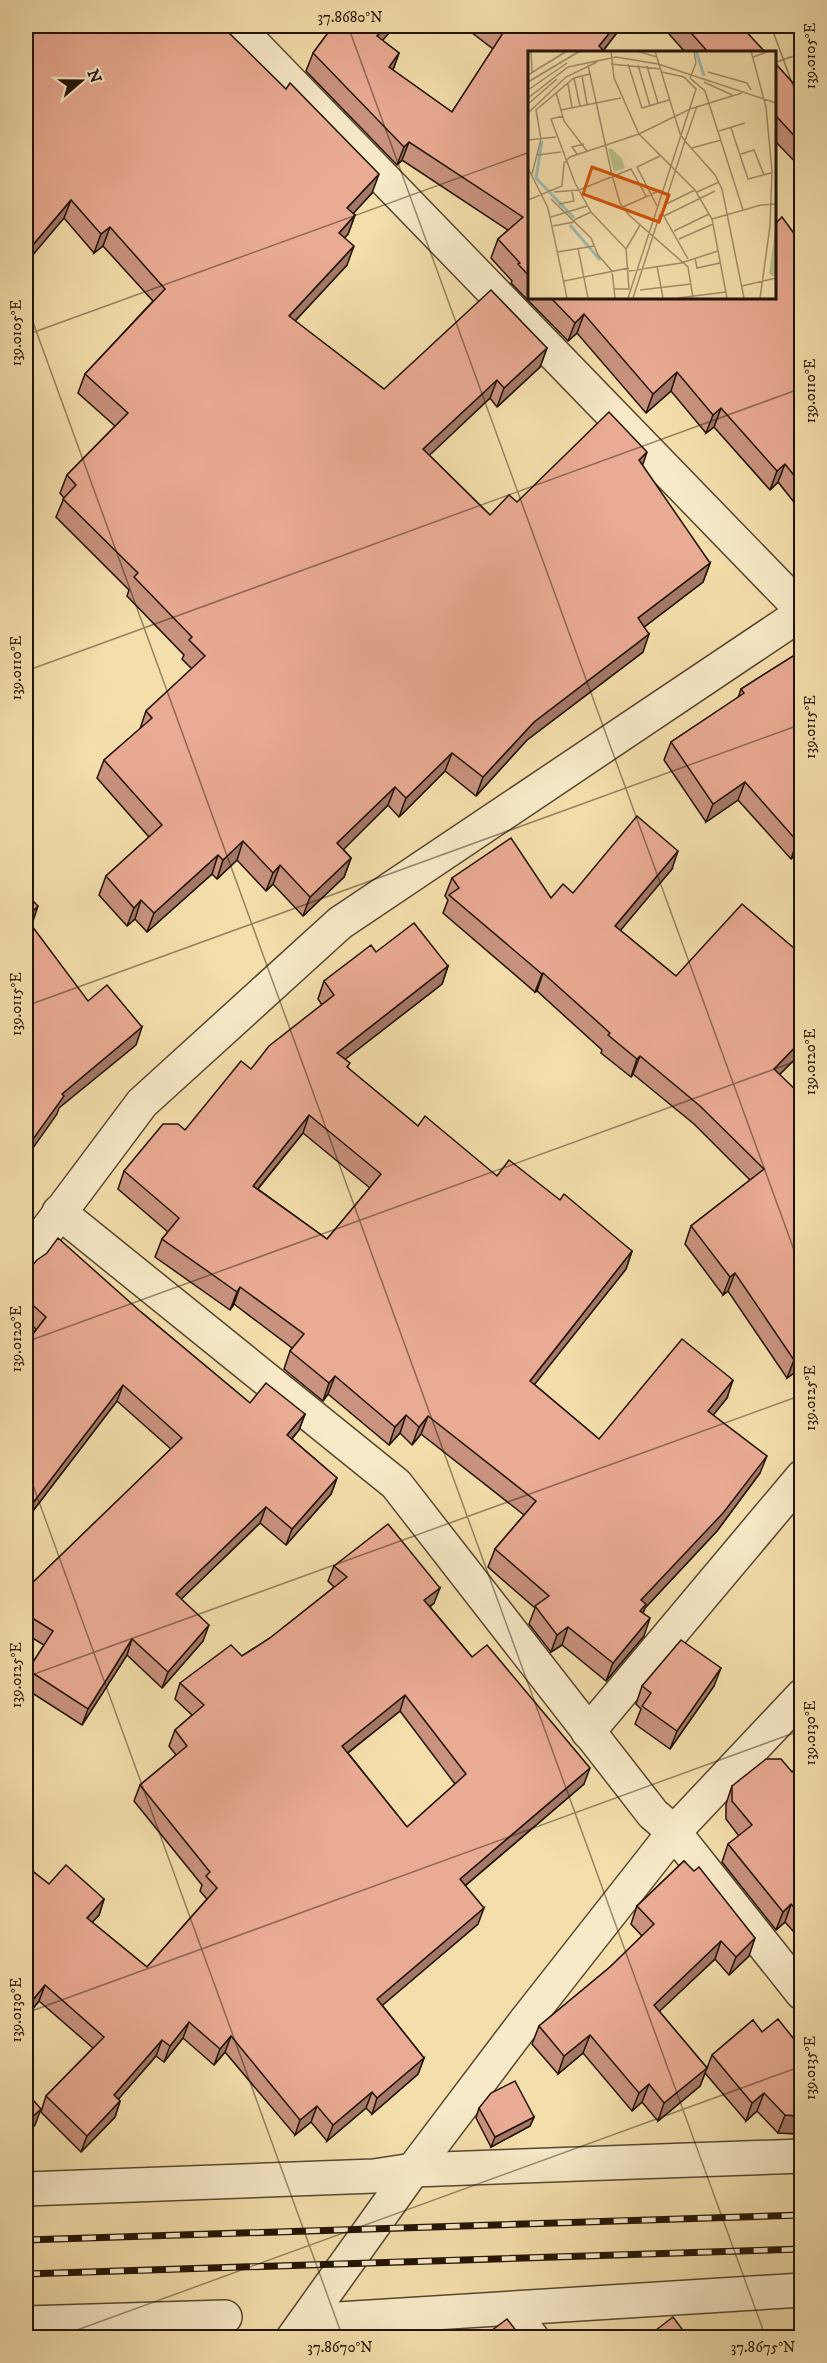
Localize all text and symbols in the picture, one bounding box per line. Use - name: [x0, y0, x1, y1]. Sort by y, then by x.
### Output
- text: 37.8680°N: [318, 8, 382, 27]
- text: 139.0105°E: [801, 22, 820, 89]
- north arrow: [51, 51, 111, 111]
- inset map: [528, 51, 776, 298]
- text: N: [83, 67, 106, 86]
- text: 139.0105°E: [7, 299, 26, 366]
- text: 139.0110°E: [801, 358, 820, 423]
- text: 139.0110°E: [7, 635, 26, 700]
- text: 139.0115°E: [801, 695, 820, 759]
- text: 139.0115°E: [7, 972, 26, 1036]
- text: 139.0120°E: [801, 1028, 820, 1095]
- text: 139.0120°E: [7, 1305, 26, 1372]
- text: 139.0125°E: [801, 1365, 820, 1431]
- text: 139.0125°E: [7, 1642, 26, 1708]
- text: 139.0130°E: [801, 1700, 820, 1765]
- text: 139.0130°E: [7, 1977, 26, 2042]
- text: 139.0135°E: [801, 2036, 820, 2100]
- text: 37.8670°N: [307, 2338, 373, 2357]
- text: 37.8675°N: [731, 2338, 795, 2357]

